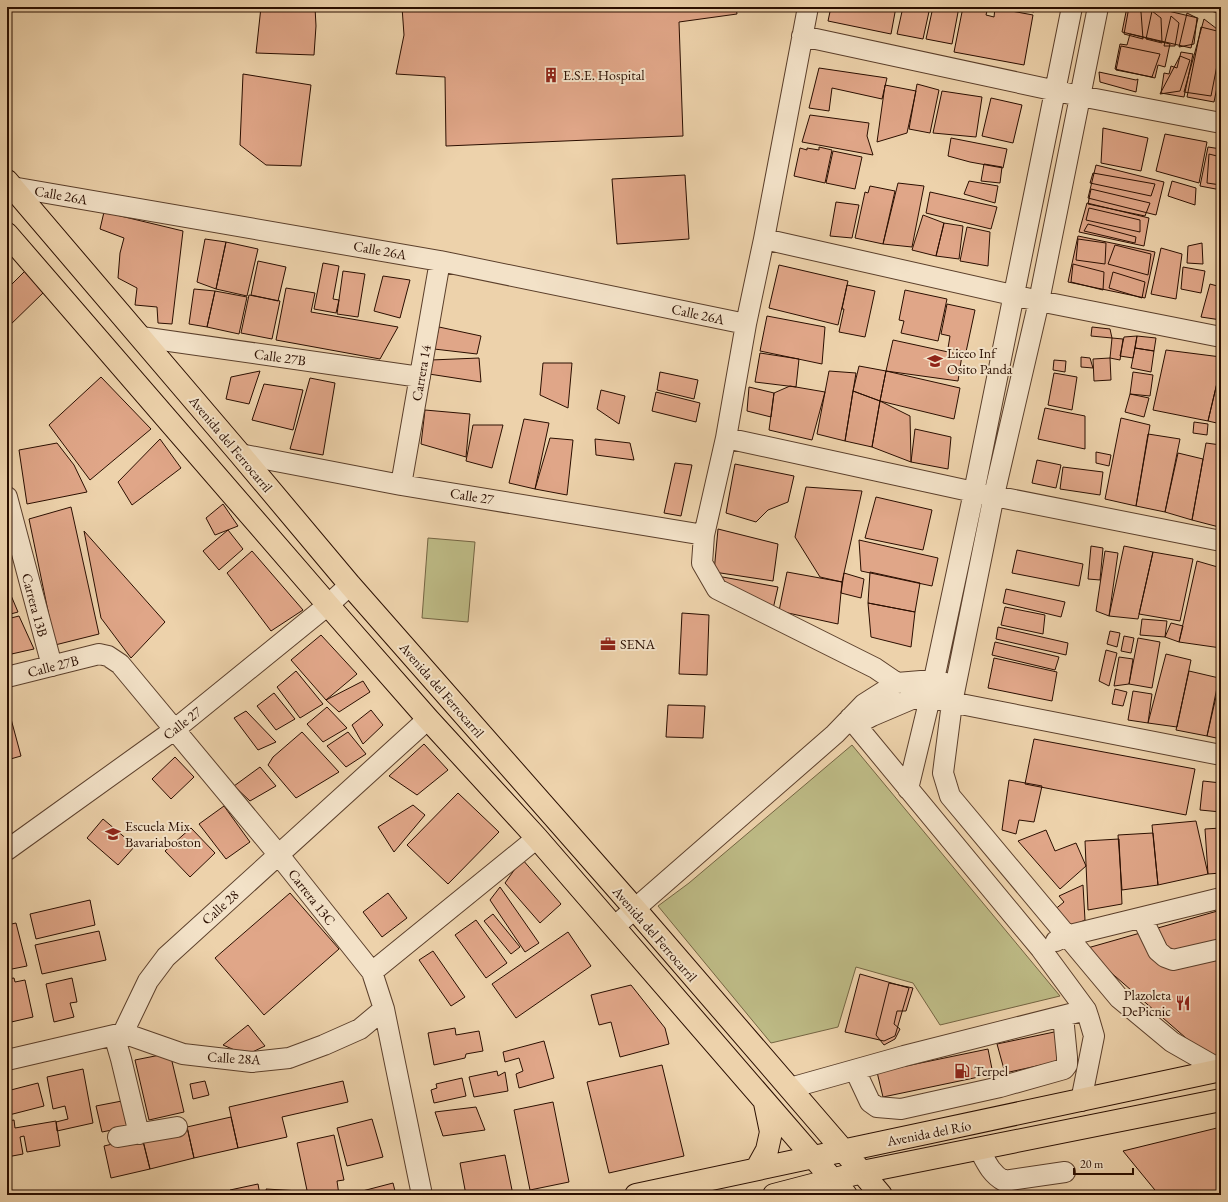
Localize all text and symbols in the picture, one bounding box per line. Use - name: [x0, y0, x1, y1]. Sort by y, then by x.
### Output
- building icon: E.S.E. Hospital: [542, 66, 560, 84]
- place label: E.S.E. Hospital: [563, 66, 645, 84]
- street label: Calle 26A: [33, 181, 89, 209]
- street label: Calle 26A: [352, 236, 408, 264]
- street label: Calle 26A: [670, 300, 726, 328]
- street label: Carrera 14: [407, 343, 435, 403]
- street label: Calle 27B: [253, 344, 307, 370]
- place label: Liceo Inf Osito Panda: [947, 344, 1013, 378]
- school or university icon: Liceo Inf Osito Panda: [926, 352, 944, 370]
- street label: Avenida del Ferrocarril: [185, 391, 277, 496]
- street label: Calle 27: [449, 484, 495, 508]
- street label: Carrera 13B: [18, 571, 52, 639]
- office icon: SENA: [599, 635, 617, 653]
- place label: SENA: [620, 635, 655, 653]
- street label: Avenida del Ferrocarril: [395, 638, 489, 742]
- street label: Calle 27B: [26, 651, 80, 681]
- street label: Calle 27: [159, 702, 205, 744]
- place label: Escuela Mix Bavariaboston: [125, 817, 202, 851]
- school or university icon: Escuela Mix Bavariaboston: [104, 825, 122, 843]
- street label: Carrera 13C: [284, 865, 340, 929]
- street label: Avenida del Ferrocarril: [608, 882, 702, 986]
- street label: Calle 28: [198, 885, 243, 928]
- place label: Plazoleta DePicnic: [1122, 986, 1171, 1020]
- restaurant icon: Plazoleta DePicnic: [1174, 994, 1192, 1012]
- street label: Calle 28A: [207, 1048, 262, 1068]
- fuel station icon: Terpel: [953, 1062, 971, 1080]
- place label: Terpel: [974, 1062, 1009, 1080]
- street label: Avenida del Río: [884, 1116, 973, 1150]
- scale bar: [1074, 1150, 1133, 1176]
- text: 20 m: [1080, 1156, 1104, 1172]

